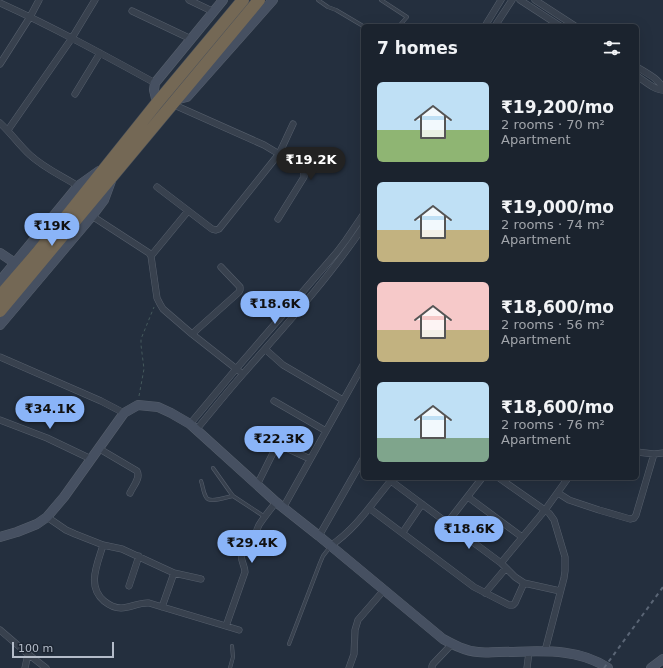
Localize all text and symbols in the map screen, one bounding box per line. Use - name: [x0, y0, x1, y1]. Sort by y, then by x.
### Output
- icon: filters: [601, 37, 623, 59]
- text: 7 homes: [377, 38, 458, 58]
- text: ₹19,200/mo: [501, 97, 614, 117]
- icon: home: [409, 98, 457, 146]
- text: 2 rooms · 70 m²: [501, 117, 605, 132]
- text: Apartment: [501, 132, 571, 147]
- pin: ₹19.2K: [278, 147, 344, 181]
- text: ₹19.2K: [285, 152, 337, 167]
- text: ₹19,000/mo: [501, 197, 614, 217]
- icon: home: [409, 198, 457, 246]
- pin: ₹19K: [28, 213, 76, 247]
- text: 2 rooms · 74 m²: [501, 217, 605, 232]
- text: ₹19K: [33, 218, 71, 233]
- text: Apartment: [501, 232, 571, 247]
- pin: ₹18.6K: [242, 291, 308, 325]
- text: ₹18.6K: [249, 296, 301, 311]
- text: ₹18,600/mo: [501, 297, 614, 317]
- icon: home: [409, 298, 457, 346]
- text: 2 rooms · 56 m²: [501, 317, 605, 332]
- text: Apartment: [501, 332, 571, 347]
- pin: ₹34.1K: [17, 396, 83, 430]
- text: ₹18,600/mo: [501, 397, 614, 417]
- icon: home: [409, 398, 457, 446]
- text: ₹34.1K: [24, 401, 76, 416]
- text: 2 rooms · 76 m²: [501, 417, 605, 432]
- pin: ₹22.3K: [246, 426, 312, 460]
- text: ₹22.3K: [253, 431, 305, 446]
- text: Apartment: [501, 432, 571, 447]
- pin: ₹18.6K: [436, 516, 502, 550]
- text: ₹18.6K: [443, 521, 495, 536]
- pin: ₹29.4K: [219, 530, 285, 564]
- text: ₹29.4K: [226, 535, 278, 550]
- scale bar: [12, 640, 114, 659]
- text: 100 m: [18, 642, 53, 655]

